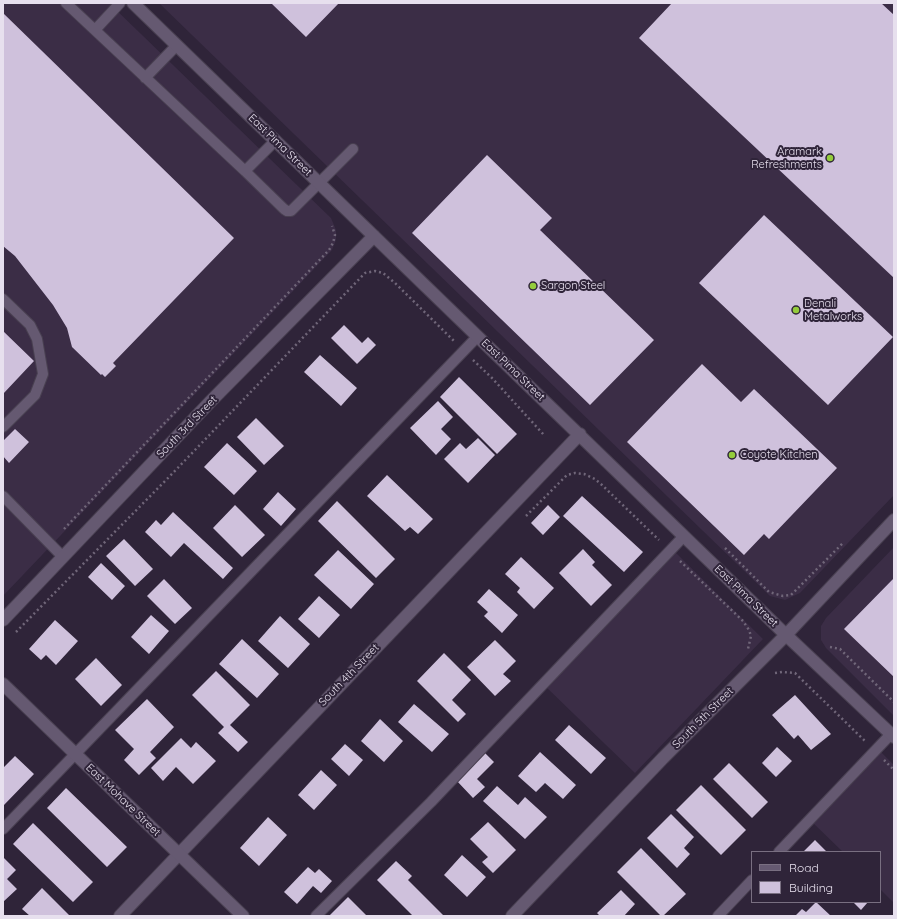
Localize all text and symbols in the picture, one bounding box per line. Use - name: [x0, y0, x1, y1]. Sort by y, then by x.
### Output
- street label: East Pima Street: [245, 111, 315, 179]
- place label: Aramark Refreshments: [751, 145, 822, 171]
- marker: Aramark Refreshments: [825, 153, 835, 163]
- place label: Sargon Steel: [541, 279, 605, 293]
- marker: Sargon Steel: [528, 281, 538, 291]
- place label: Denali Metalworks: [804, 297, 862, 323]
- marker: Denali Metalworks: [791, 305, 801, 315]
- street label: East Pima Street: [478, 336, 548, 404]
- street label: South 3rd Street: [154, 393, 220, 461]
- place label: Coyote Kitchen: [740, 448, 818, 462]
- marker: Coyote Kitchen: [727, 450, 737, 460]
- street label: East Pima Street: [711, 562, 781, 630]
- street label: South 4th Street: [316, 641, 382, 709]
- street label: South 5th Street: [670, 685, 736, 751]
- street label: East Mohave Street: [83, 761, 163, 839]
- legend: [751, 851, 881, 903]
- text: Road: [789, 860, 819, 875]
- text: Building: [789, 880, 833, 895]

